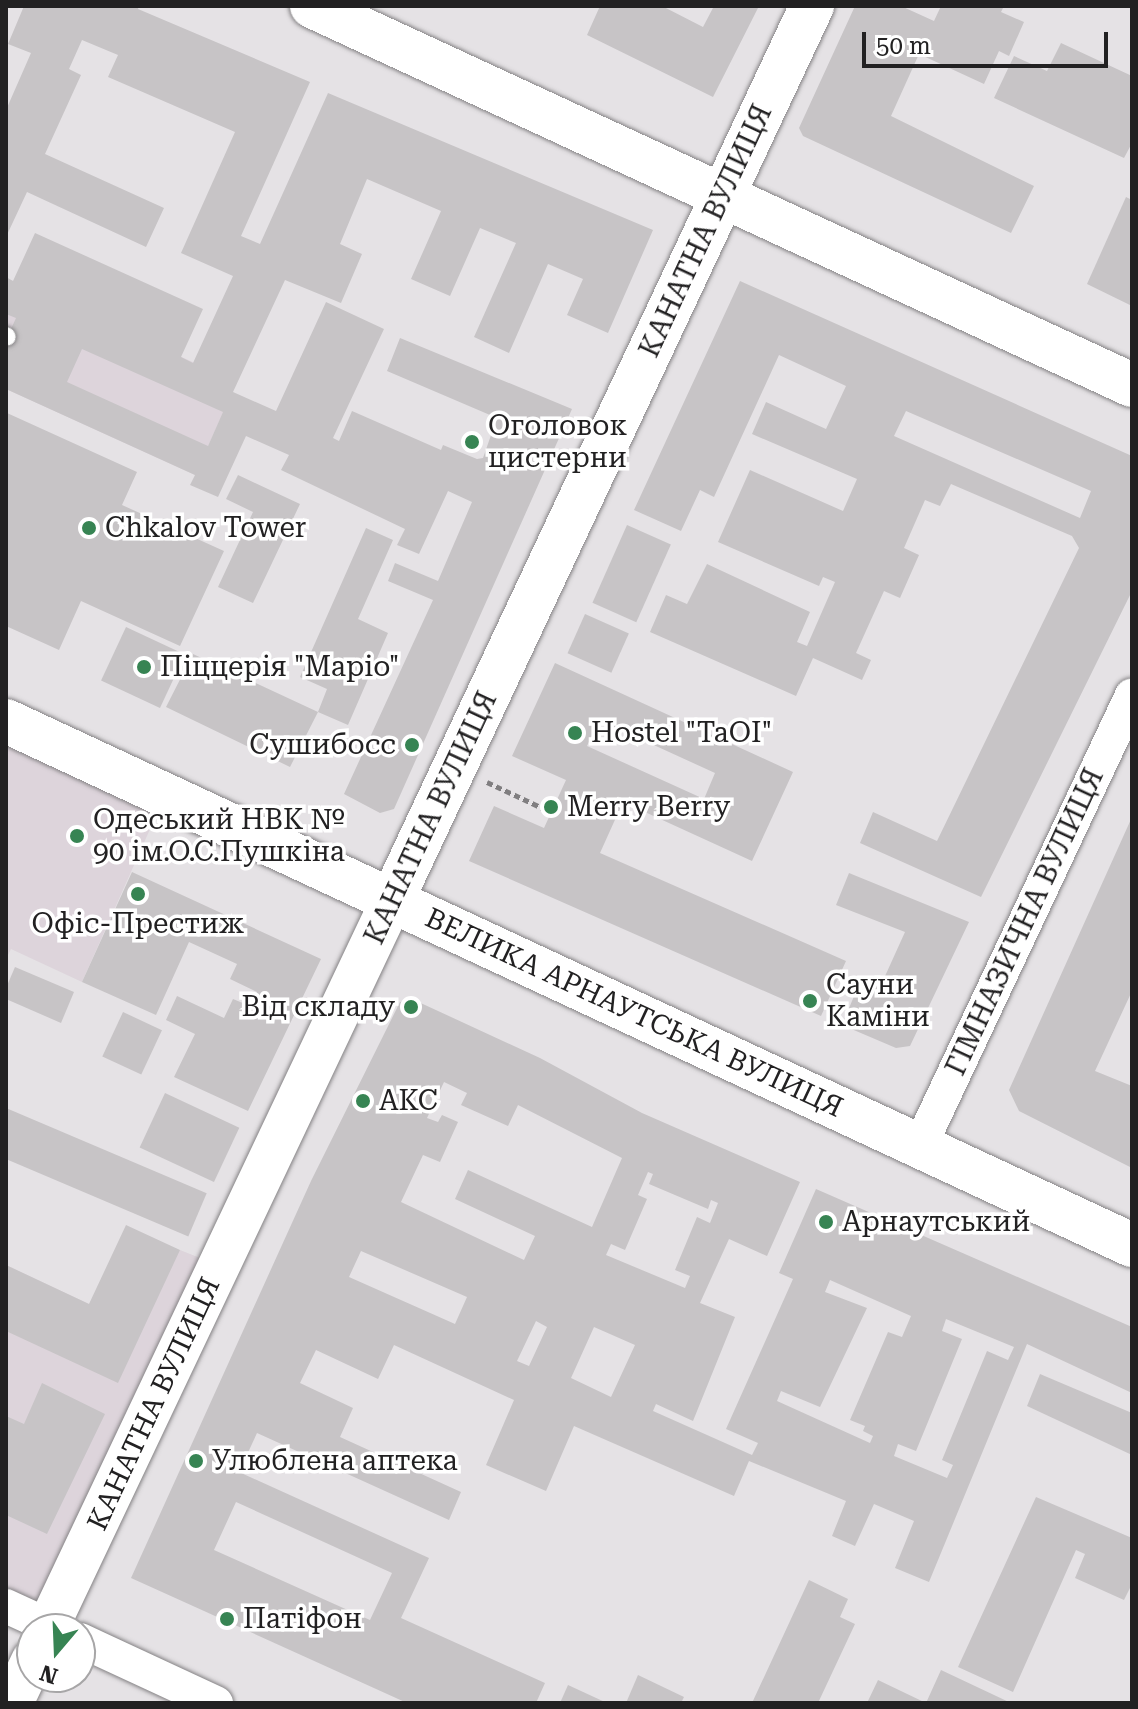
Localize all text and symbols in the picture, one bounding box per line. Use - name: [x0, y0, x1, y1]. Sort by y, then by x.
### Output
- scale bar: [866, 16, 1112, 66]
- text: 50 m: [876, 32, 931, 60]
- street label: КАНАТНА ВУЛИЦЯ: [633, 99, 779, 363]
- place label: Оголовок цистерни: [488, 409, 627, 475]
- marker: Оголовок цистерни: [463, 433, 481, 451]
- place label: Chkalov Tower: [105, 511, 306, 545]
- marker: Chkalov Tower: [80, 519, 98, 537]
- place label: Піццерія "Маріо": [160, 650, 399, 684]
- marker: Піццерія "Маріо": [135, 658, 153, 676]
- street label: КАНАТНА ВУЛИЦЯ: [358, 686, 504, 950]
- place label: Hostel "TaOI": [591, 716, 772, 750]
- marker: Hostel "TaOI": [566, 724, 584, 742]
- place label: Сушибосс: [249, 728, 396, 762]
- marker: Сушибосс: [403, 736, 421, 754]
- street label: ГІМНАЗИЧНА ВУЛИЦЯ: [939, 763, 1111, 1081]
- place label: Merry Berry: [567, 790, 730, 824]
- marker: Merry Berry: [542, 798, 560, 816]
- place label: Одеський НВК № 90 ім.О.С.Пушкіна: [93, 803, 346, 869]
- marker: Одеський НВК № 90 ім.О.С.Пушкіна: [68, 827, 86, 845]
- marker: Офіс-Престиж: [129, 885, 147, 903]
- street label: ВЕЛИКА АРНАУТСЬКА ВУЛИЦЯ: [420, 901, 848, 1125]
- place label: Офіс-Престиж: [32, 907, 244, 941]
- place label: Сауни Каміни: [826, 968, 930, 1034]
- place label: Від складу: [242, 990, 395, 1024]
- marker: Сауни Каміни: [801, 992, 819, 1010]
- marker: Від складу: [402, 998, 420, 1016]
- place label: АКС: [379, 1084, 438, 1118]
- marker: АКС: [354, 1092, 372, 1110]
- place label: Арнаутський: [842, 1205, 1030, 1239]
- marker: Арнаутський: [817, 1213, 835, 1231]
- street label: КАНАТНА ВУЛИЦЯ: [81, 1272, 227, 1536]
- place label: Улюблена аптека: [212, 1444, 458, 1478]
- marker: Улюблена аптека: [187, 1452, 205, 1470]
- place label: Патiфон: [243, 1602, 362, 1636]
- marker: Патiфон: [218, 1610, 236, 1628]
- north arrow: [16, 1613, 96, 1693]
- text: N: [37, 1660, 61, 1689]

